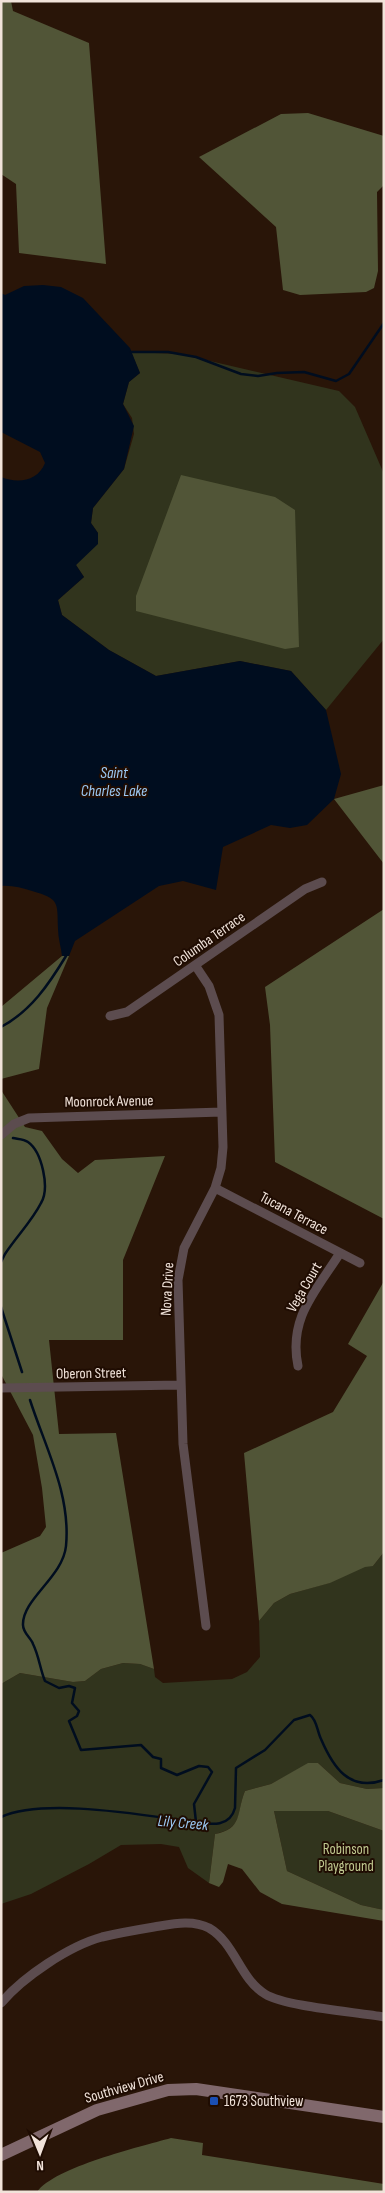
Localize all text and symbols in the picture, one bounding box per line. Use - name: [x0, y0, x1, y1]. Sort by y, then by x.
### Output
- water label: Saint Charles Lake: [81, 764, 147, 801]
- street label: Columba Terrace: [170, 908, 249, 971]
- street label: Moonrock Avenue: [64, 1091, 154, 1112]
- street label: Tucana Terrace: [256, 1188, 331, 1239]
- street label: Vega Court: [282, 1258, 327, 1316]
- street label: Nova Drive: [157, 1262, 178, 1316]
- street label: Oberon Street: [56, 1363, 127, 1384]
- water label: Lily Creek: [157, 1812, 210, 1835]
- park label: Robinson Playground: [318, 1840, 374, 1876]
- street label: Southview Drive: [82, 2067, 166, 2108]
- place label: 1673 Southview: [224, 2092, 304, 2111]
- marker: 1673 Southview: [208, 2095, 220, 2107]
- north arrow: [15, 2128, 65, 2178]
- text: N: [36, 2157, 44, 2174]

